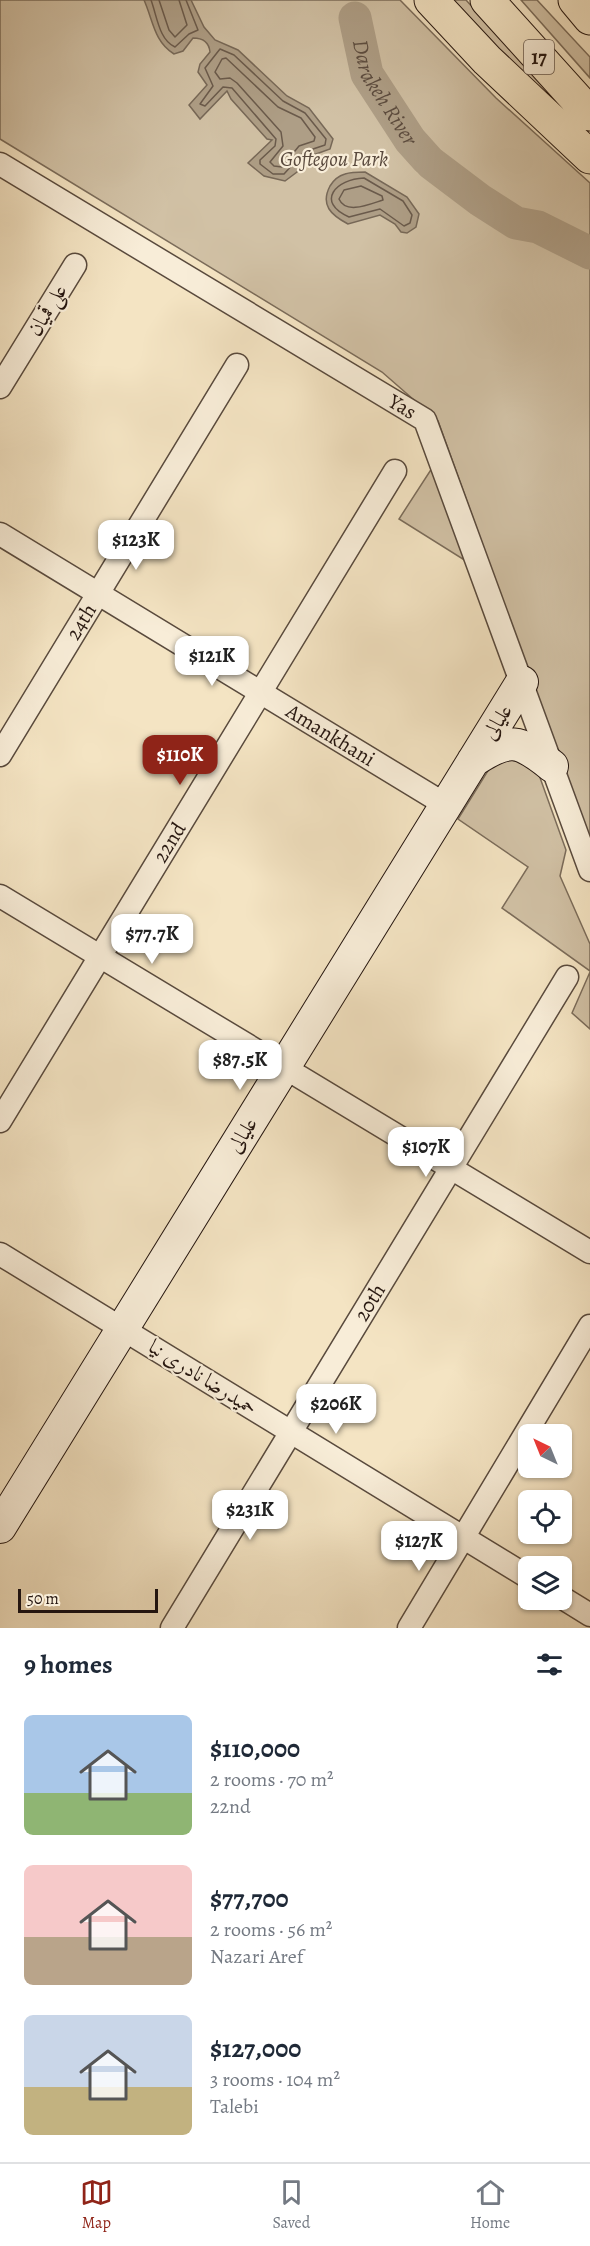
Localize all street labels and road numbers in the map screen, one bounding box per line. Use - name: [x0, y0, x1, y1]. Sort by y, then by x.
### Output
- road number: 17: [524, 40, 554, 74]
- street label: علی قمیان: [20, 279, 75, 342]
- street label: Yas: [382, 387, 422, 426]
- street label: 24th: [59, 598, 103, 645]
- street label: Amankhani: [280, 697, 381, 773]
- street label: علیالی: [475, 699, 519, 745]
- street label: 22nd: [146, 816, 193, 868]
- street label: علیالی: [220, 1112, 264, 1158]
- street label: 20th: [347, 1278, 392, 1326]
- street label: حمیدرضا نادری نیا: [143, 1332, 263, 1422]

